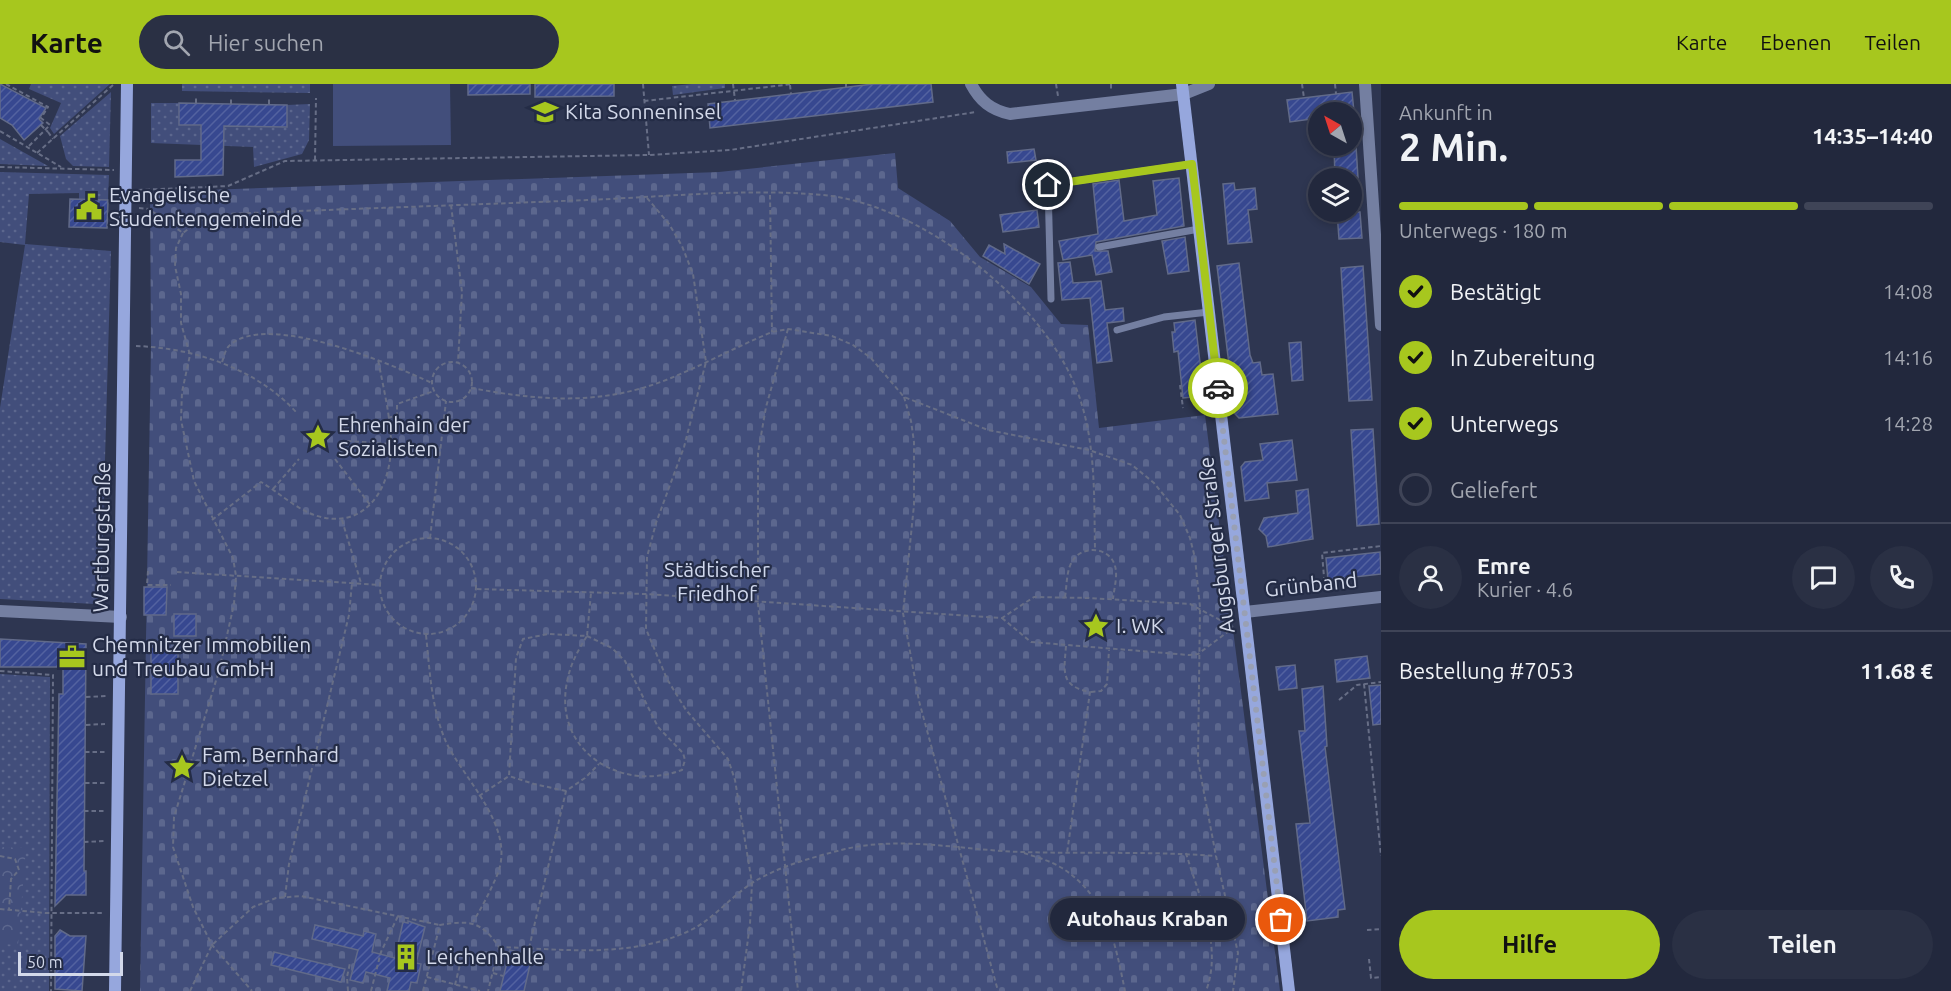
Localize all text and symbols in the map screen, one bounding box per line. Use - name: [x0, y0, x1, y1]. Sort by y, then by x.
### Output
- search box: [139, 15, 559, 69]
- icon: search: [160, 26, 193, 59]
- text: Karte: [30, 27, 103, 58]
- text: Hier suchen: [208, 30, 324, 55]
- text: Karte: [1676, 30, 1727, 54]
- text: Ebenen: [1760, 30, 1832, 54]
- text: Teilen: [1865, 30, 1921, 54]
- school or university icon: Kita Sonneninsel: [530, 97, 560, 127]
- place label: Kita Sonneninsel: [565, 99, 721, 123]
- text: Ankunft in: [1399, 101, 1493, 124]
- north arrow: [1308, 102, 1362, 156]
- map controls: [1308, 102, 1362, 222]
- text: 14:35–14:40: [1812, 123, 1933, 148]
- text: 2 Min.: [1399, 125, 1508, 168]
- pin: [1022, 159, 1073, 210]
- icon: home: [1031, 168, 1064, 201]
- button: layers: [1308, 168, 1362, 222]
- place label: Evangelische Studentengemeinde: [109, 182, 302, 230]
- public building icon: Evangelische Studentengemeinde: [74, 192, 104, 222]
- text: Unterwegs · 180 m: [1399, 219, 1567, 242]
- icon: check: [1399, 275, 1432, 308]
- text: Bestätigt: [1450, 279, 1541, 304]
- text: 14:08: [1883, 280, 1933, 303]
- icon: check: [1399, 341, 1432, 374]
- text: In Zubereitung: [1450, 345, 1595, 370]
- text: 14:16: [1883, 346, 1933, 369]
- courier: [1188, 358, 1248, 418]
- icon: car: [1202, 372, 1235, 405]
- icon: check: [1399, 407, 1432, 440]
- text: Unterwegs: [1450, 411, 1559, 436]
- place label: Ehrenhain der Sozialisten: [338, 412, 470, 460]
- text: 14:28: [1883, 412, 1933, 435]
- place icon: Ehrenhain der Sozialisten: [303, 422, 333, 452]
- street label: Augsburger Straße: [1193, 455, 1239, 635]
- street label: Wartburgstraße: [88, 461, 114, 613]
- text: Geliefert: [1450, 477, 1537, 502]
- button: person: [1399, 546, 1462, 609]
- button: chat: [1792, 546, 1855, 609]
- button: phone: [1870, 546, 1933, 609]
- text: Emre: [1477, 553, 1531, 578]
- park label: Städtischer Friedhof: [664, 557, 770, 605]
- street label: Grünband: [1263, 567, 1359, 601]
- text: Kurier · 4.6: [1477, 578, 1573, 601]
- place icon: I. WK: [1081, 611, 1111, 641]
- place label: I. WK: [1116, 613, 1164, 637]
- place label: Chemnitzer Immobilien und Treubau GmbH: [92, 632, 311, 680]
- office icon: Chemnitzer Immobilien und Treubau GmbH: [57, 642, 87, 672]
- text: Bestellung #7053: [1399, 658, 1574, 683]
- text: 11.68 €: [1860, 658, 1933, 683]
- place label: Fam. Bernhard Dietzel: [202, 742, 339, 790]
- place icon: Fam. Bernhard Dietzel: [167, 752, 197, 782]
- pin: [1255, 894, 1306, 945]
- callout: Autohaus Kraban: [1050, 899, 1245, 941]
- icon: bag: [1264, 903, 1297, 936]
- text: Autohaus Kraban: [1067, 907, 1228, 930]
- button: Hilfe: [1399, 910, 1660, 979]
- button: Teilen: [1672, 910, 1933, 979]
- building icon: Leichenhalle: [391, 942, 421, 972]
- place label: Leichenhalle: [426, 944, 544, 968]
- scale bar: [18, 949, 123, 976]
- text: 50 m: [27, 953, 63, 971]

